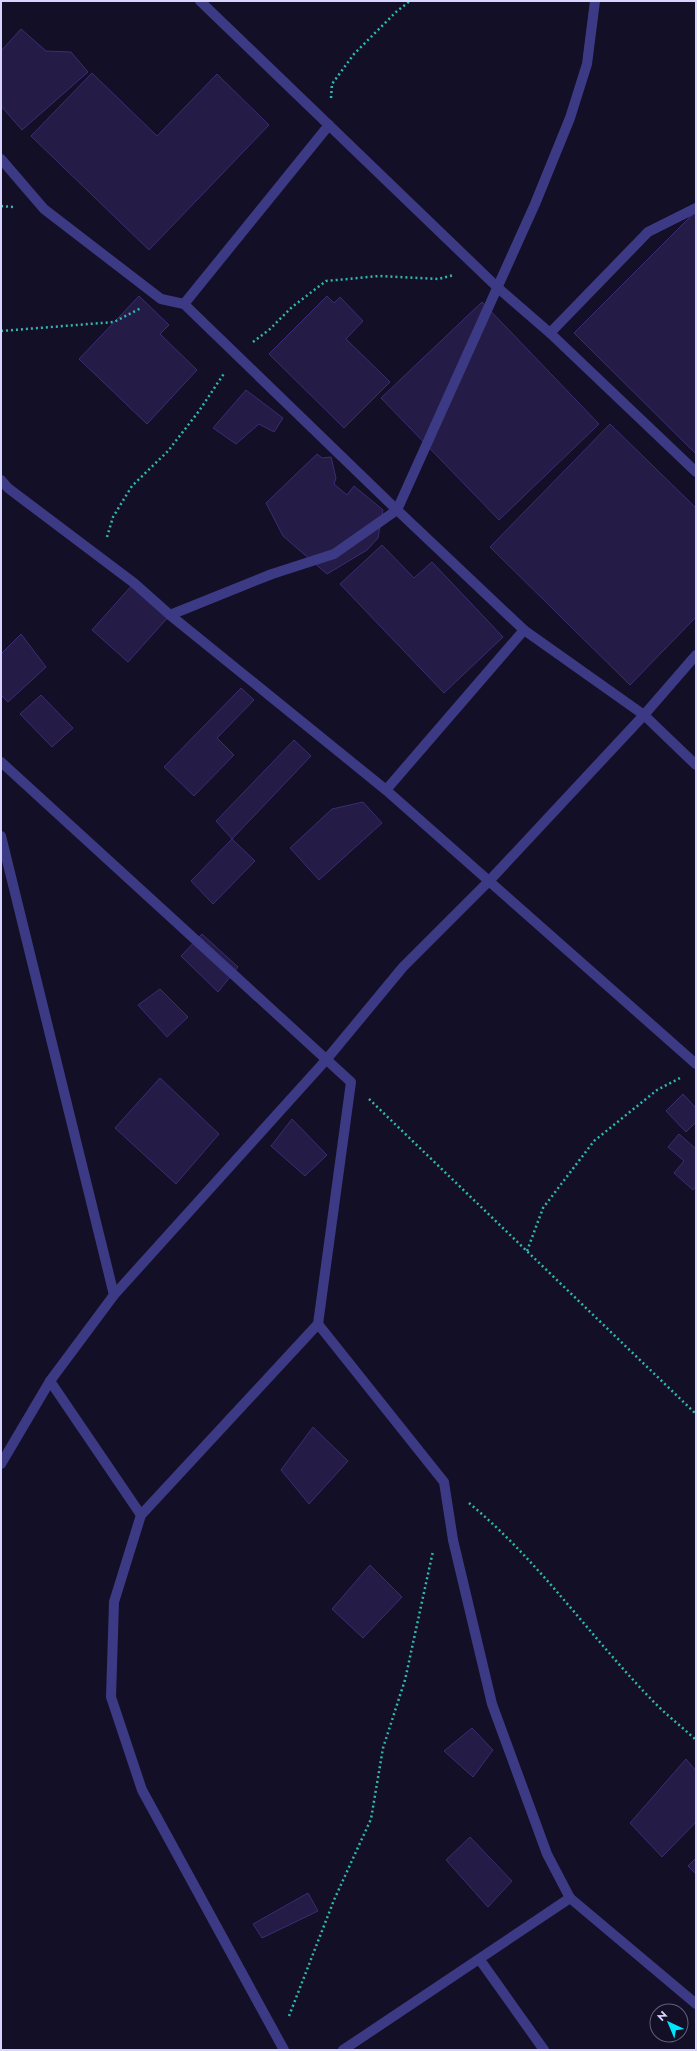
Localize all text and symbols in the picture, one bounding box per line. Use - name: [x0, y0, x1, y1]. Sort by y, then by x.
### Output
- north arrow: [649, 2003, 689, 2043]
- text: N: [653, 2007, 671, 2025]

